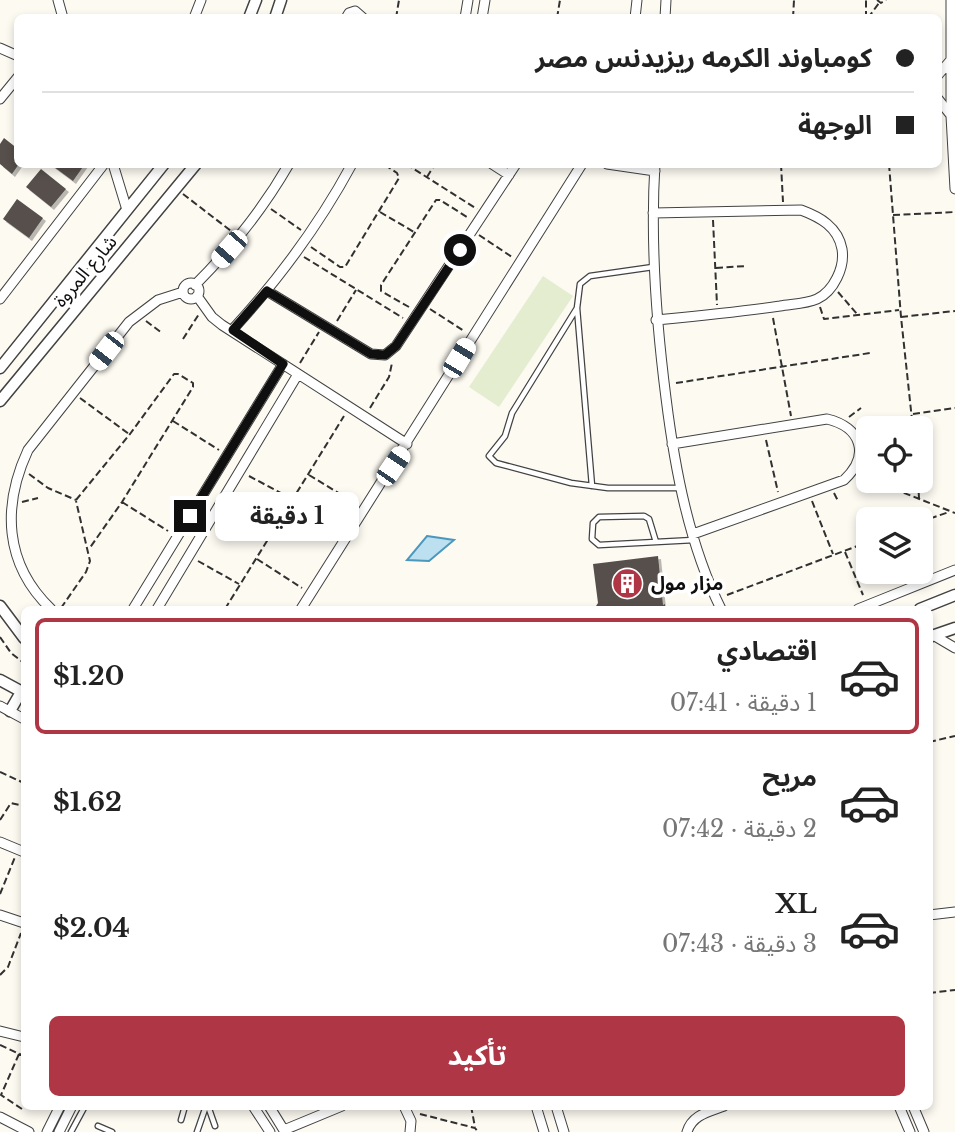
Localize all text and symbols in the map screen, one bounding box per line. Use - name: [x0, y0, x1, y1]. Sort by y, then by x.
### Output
- text: كومباوند الكرمه ريزيدنس مصر: [535, 42, 872, 74]
- text: الوجهة: [798, 109, 872, 141]
- car: [208, 226, 251, 272]
- street label: شارع المروة: [48, 230, 123, 313]
- route start: [444, 234, 476, 266]
- car: [85, 328, 128, 374]
- car: [440, 335, 479, 381]
- map controls: [856, 416, 933, 584]
- button: locate: [856, 416, 933, 493]
- car: [373, 443, 414, 489]
- callout: 1 دقيقة: [214, 491, 358, 540]
- route end: [174, 500, 206, 532]
- text: 1 دقيقة: [250, 502, 324, 530]
- button: layers: [856, 507, 933, 584]
- building icon: مزار مول: [611, 566, 645, 600]
- place label: مزار مول: [651, 572, 723, 595]
- text: اقتصادي: [717, 635, 817, 667]
- icon: car: [838, 645, 901, 708]
- text: $1.20: [53, 660, 124, 692]
- text: 1 دقيقة · 07:41: [670, 689, 817, 717]
- text: مريح: [762, 761, 817, 793]
- icon: car: [838, 771, 901, 834]
- text: $1.62: [53, 786, 122, 818]
- text: 2 دقيقة · 07:42: [662, 815, 817, 843]
- text: XL: [775, 888, 817, 920]
- icon: car: [838, 897, 901, 960]
- text: $2.04: [53, 912, 130, 944]
- text: 3 دقيقة · 07:43: [662, 930, 817, 958]
- button: تأكيد: [49, 1016, 905, 1096]

